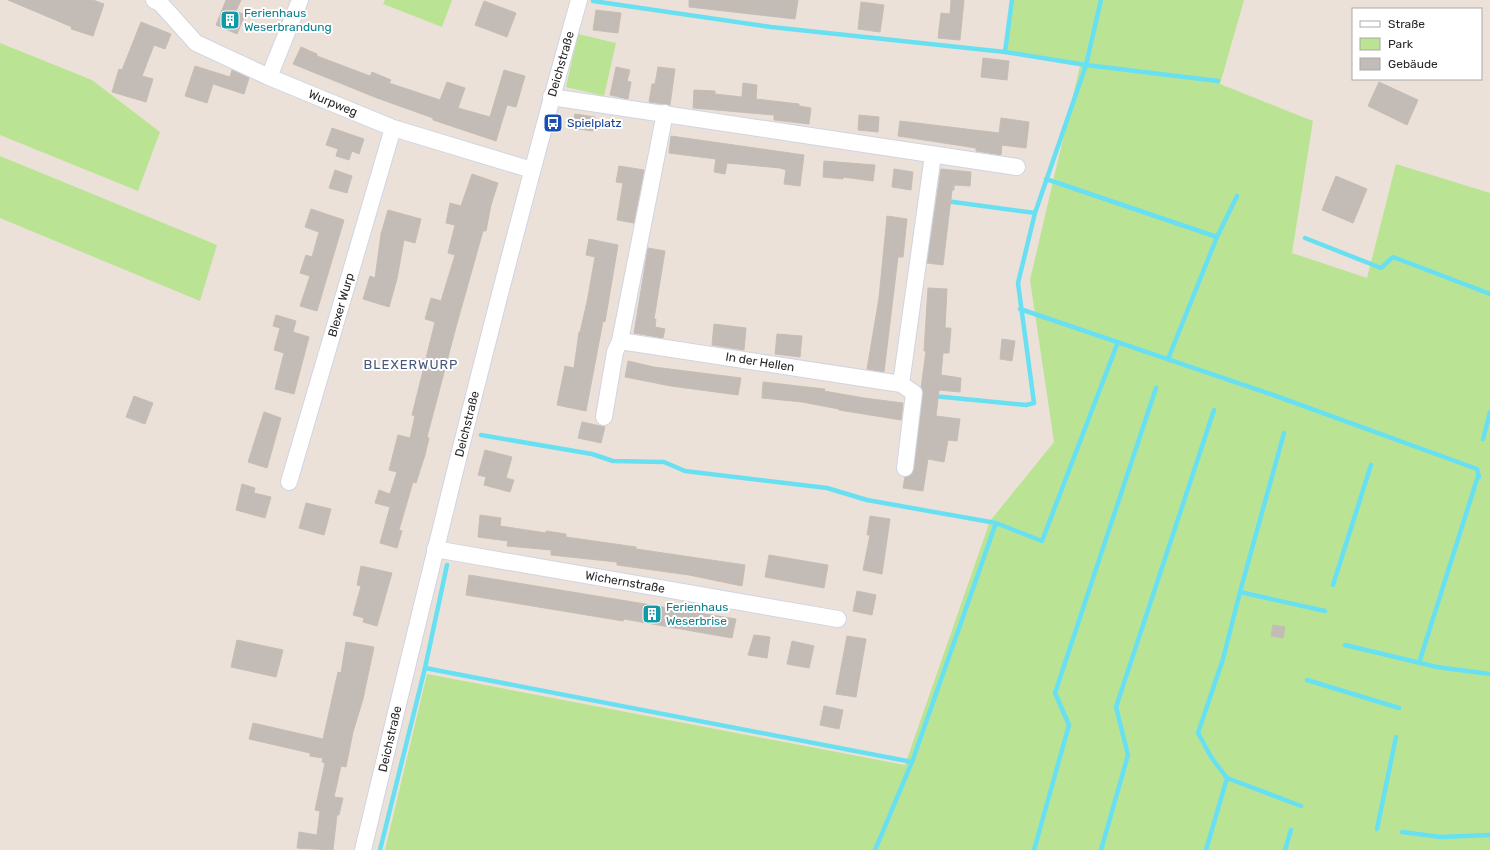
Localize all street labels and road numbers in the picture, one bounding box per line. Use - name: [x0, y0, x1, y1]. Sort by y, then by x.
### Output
- street label: Deichstraße: [545, 29, 577, 98]
- street label: Wurpweg: [306, 87, 360, 119]
- street label: Blexer Wurp: [325, 271, 357, 339]
- street label: In der Hellen: [724, 350, 796, 374]
- street label: Deichstraße: [452, 389, 482, 458]
- street label: Wichernstraße: [584, 568, 666, 596]
- street label: Deichstraße: [376, 704, 404, 773]

